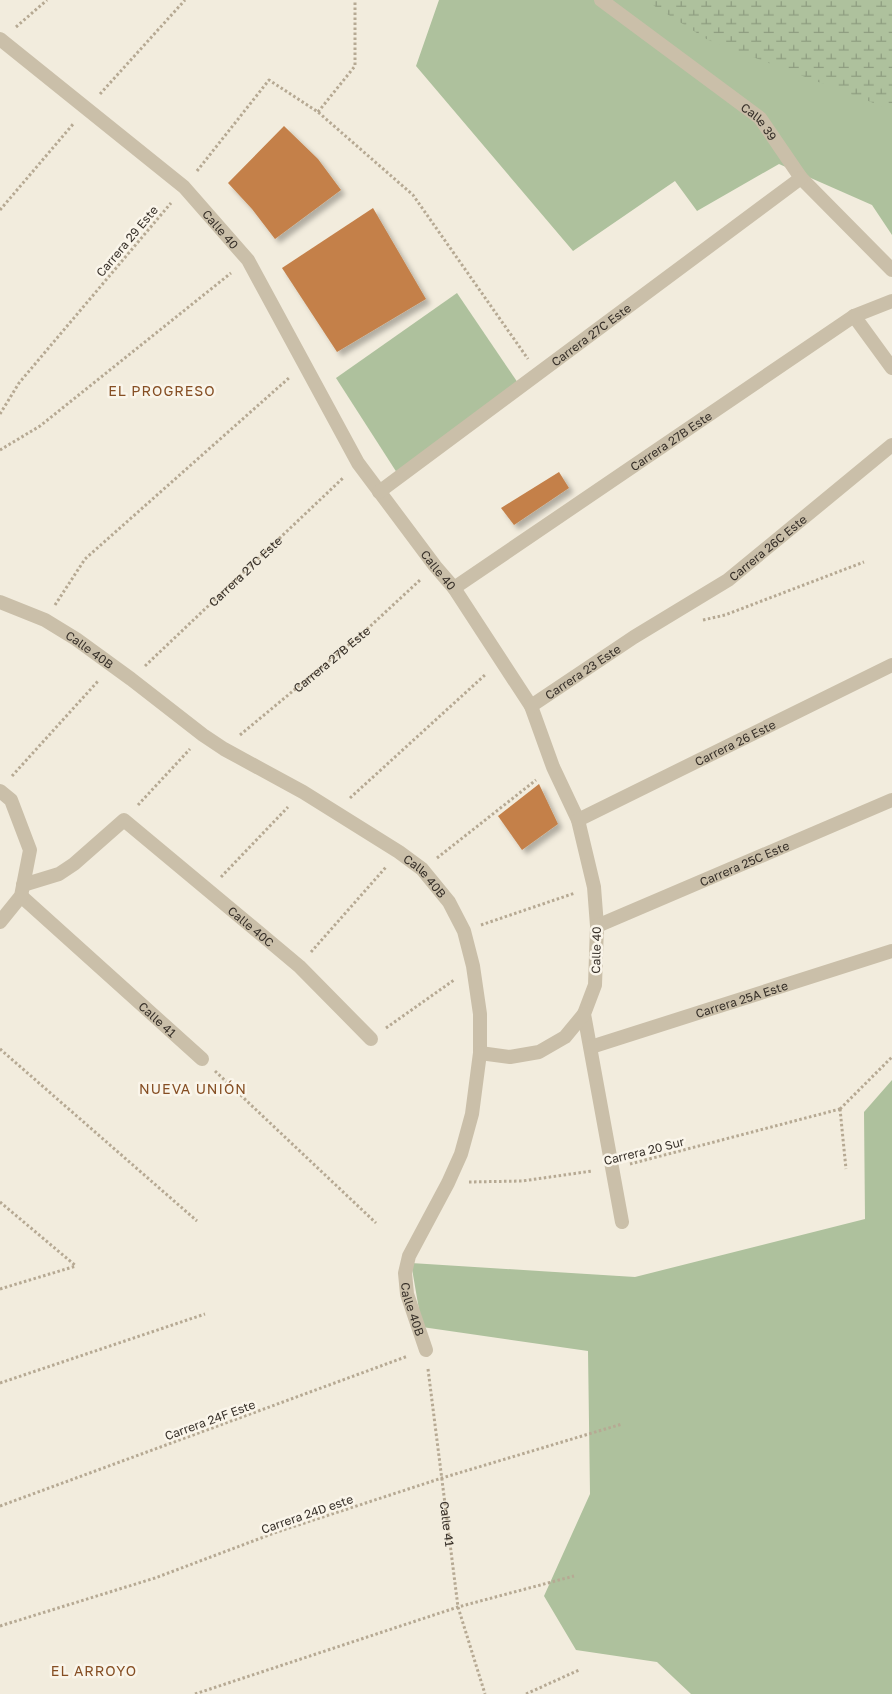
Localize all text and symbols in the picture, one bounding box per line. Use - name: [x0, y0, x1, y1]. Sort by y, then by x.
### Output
- street label: Calle 39: [738, 99, 781, 143]
- street label: Carrera 29 Este: [93, 202, 161, 280]
- street label: Calle 40: [200, 206, 242, 252]
- street label: Carrera 27C Este: [548, 300, 634, 369]
- district label: EL PROGRESO: [108, 382, 216, 399]
- street label: Carrera 27B Este: [627, 408, 714, 474]
- street label: Carrera 26C Este: [725, 511, 809, 584]
- street label: Carrera 27C Este: [205, 533, 285, 609]
- street label: Calle 40: [418, 547, 460, 593]
- street label: Carrera 27B Este: [290, 623, 373, 695]
- street label: Calle 40B: [63, 627, 117, 671]
- street label: Carrera 23 Este: [542, 641, 623, 702]
- street label: Carrera 26 Este: [692, 716, 778, 769]
- street label: Carrera 25C Este: [697, 837, 791, 889]
- street label: Calle 40B: [401, 851, 450, 901]
- street label: Calle 40C: [225, 903, 277, 950]
- street label: Calle 40: [588, 926, 604, 974]
- street label: Carrera 25A Este: [694, 977, 790, 1021]
- street label: Calle 41: [136, 998, 180, 1040]
- district label: NUEVA UNIÓN: [139, 1080, 247, 1097]
- street label: Carrera 20 Sur: [602, 1134, 686, 1168]
- street label: Calle 40B: [398, 1282, 428, 1338]
- street label: Carrera 24F Este: [163, 1397, 257, 1443]
- street label: Carrera 24D este: [259, 1491, 355, 1537]
- street label: Calle 41: [437, 1500, 458, 1548]
- district label: EL ARROYO: [51, 1662, 137, 1679]

